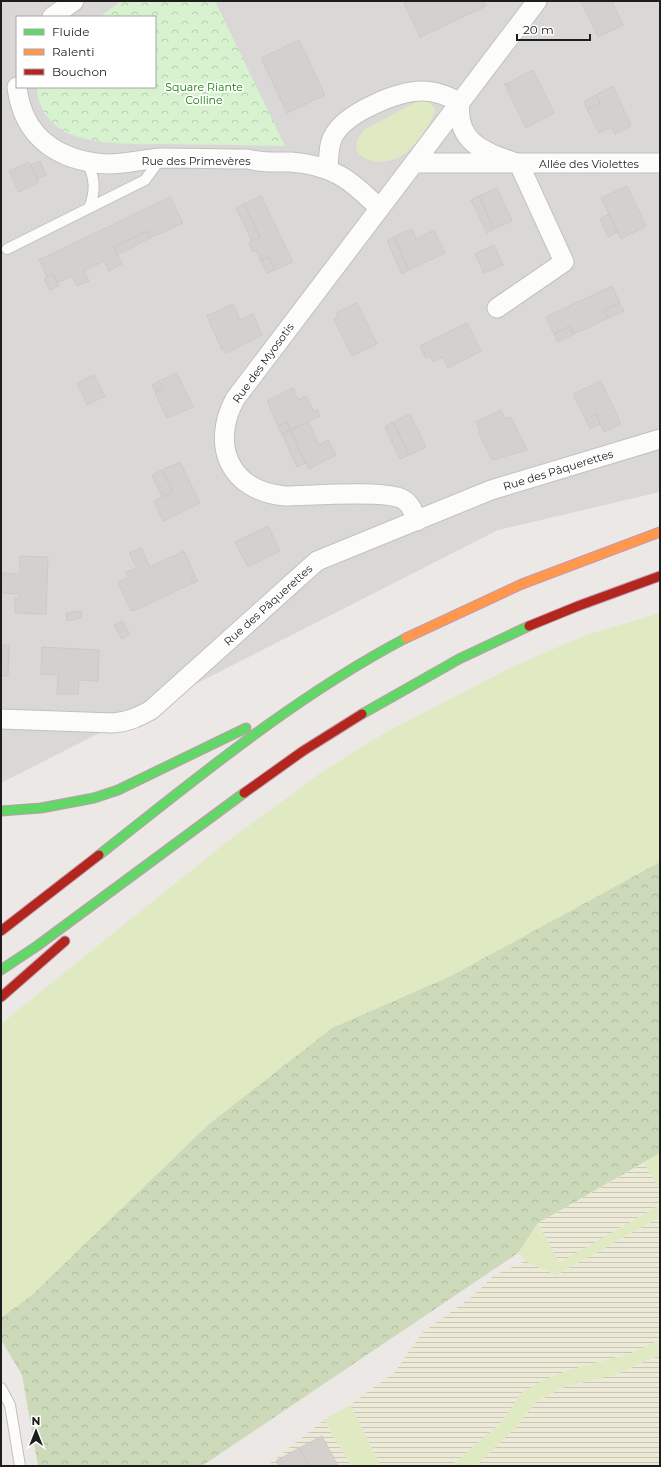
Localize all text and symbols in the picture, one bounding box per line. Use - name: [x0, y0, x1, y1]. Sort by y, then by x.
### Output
- legend: [16, 16, 156, 88]
- scale bar: [517, 16, 590, 42]
- text: 20 m: [523, 22, 554, 37]
- text: Fluide: [52, 24, 90, 39]
- text: Ralenti: [52, 44, 94, 59]
- text: Bouchon: [52, 64, 107, 79]
- park label: Square Riante Colline: [165, 80, 243, 107]
- street label: Rue des Primevères: [141, 154, 251, 168]
- street label: Allée des Violettes: [539, 157, 640, 171]
- street label: Rue des Myosotis: [229, 320, 297, 406]
- street label: Rue des Pâquerettes: [501, 446, 615, 493]
- street label: Rue des Pâquerettes: [221, 561, 316, 648]
- north arrow: [16, 1411, 56, 1451]
- text: N: [32, 1414, 40, 1428]

